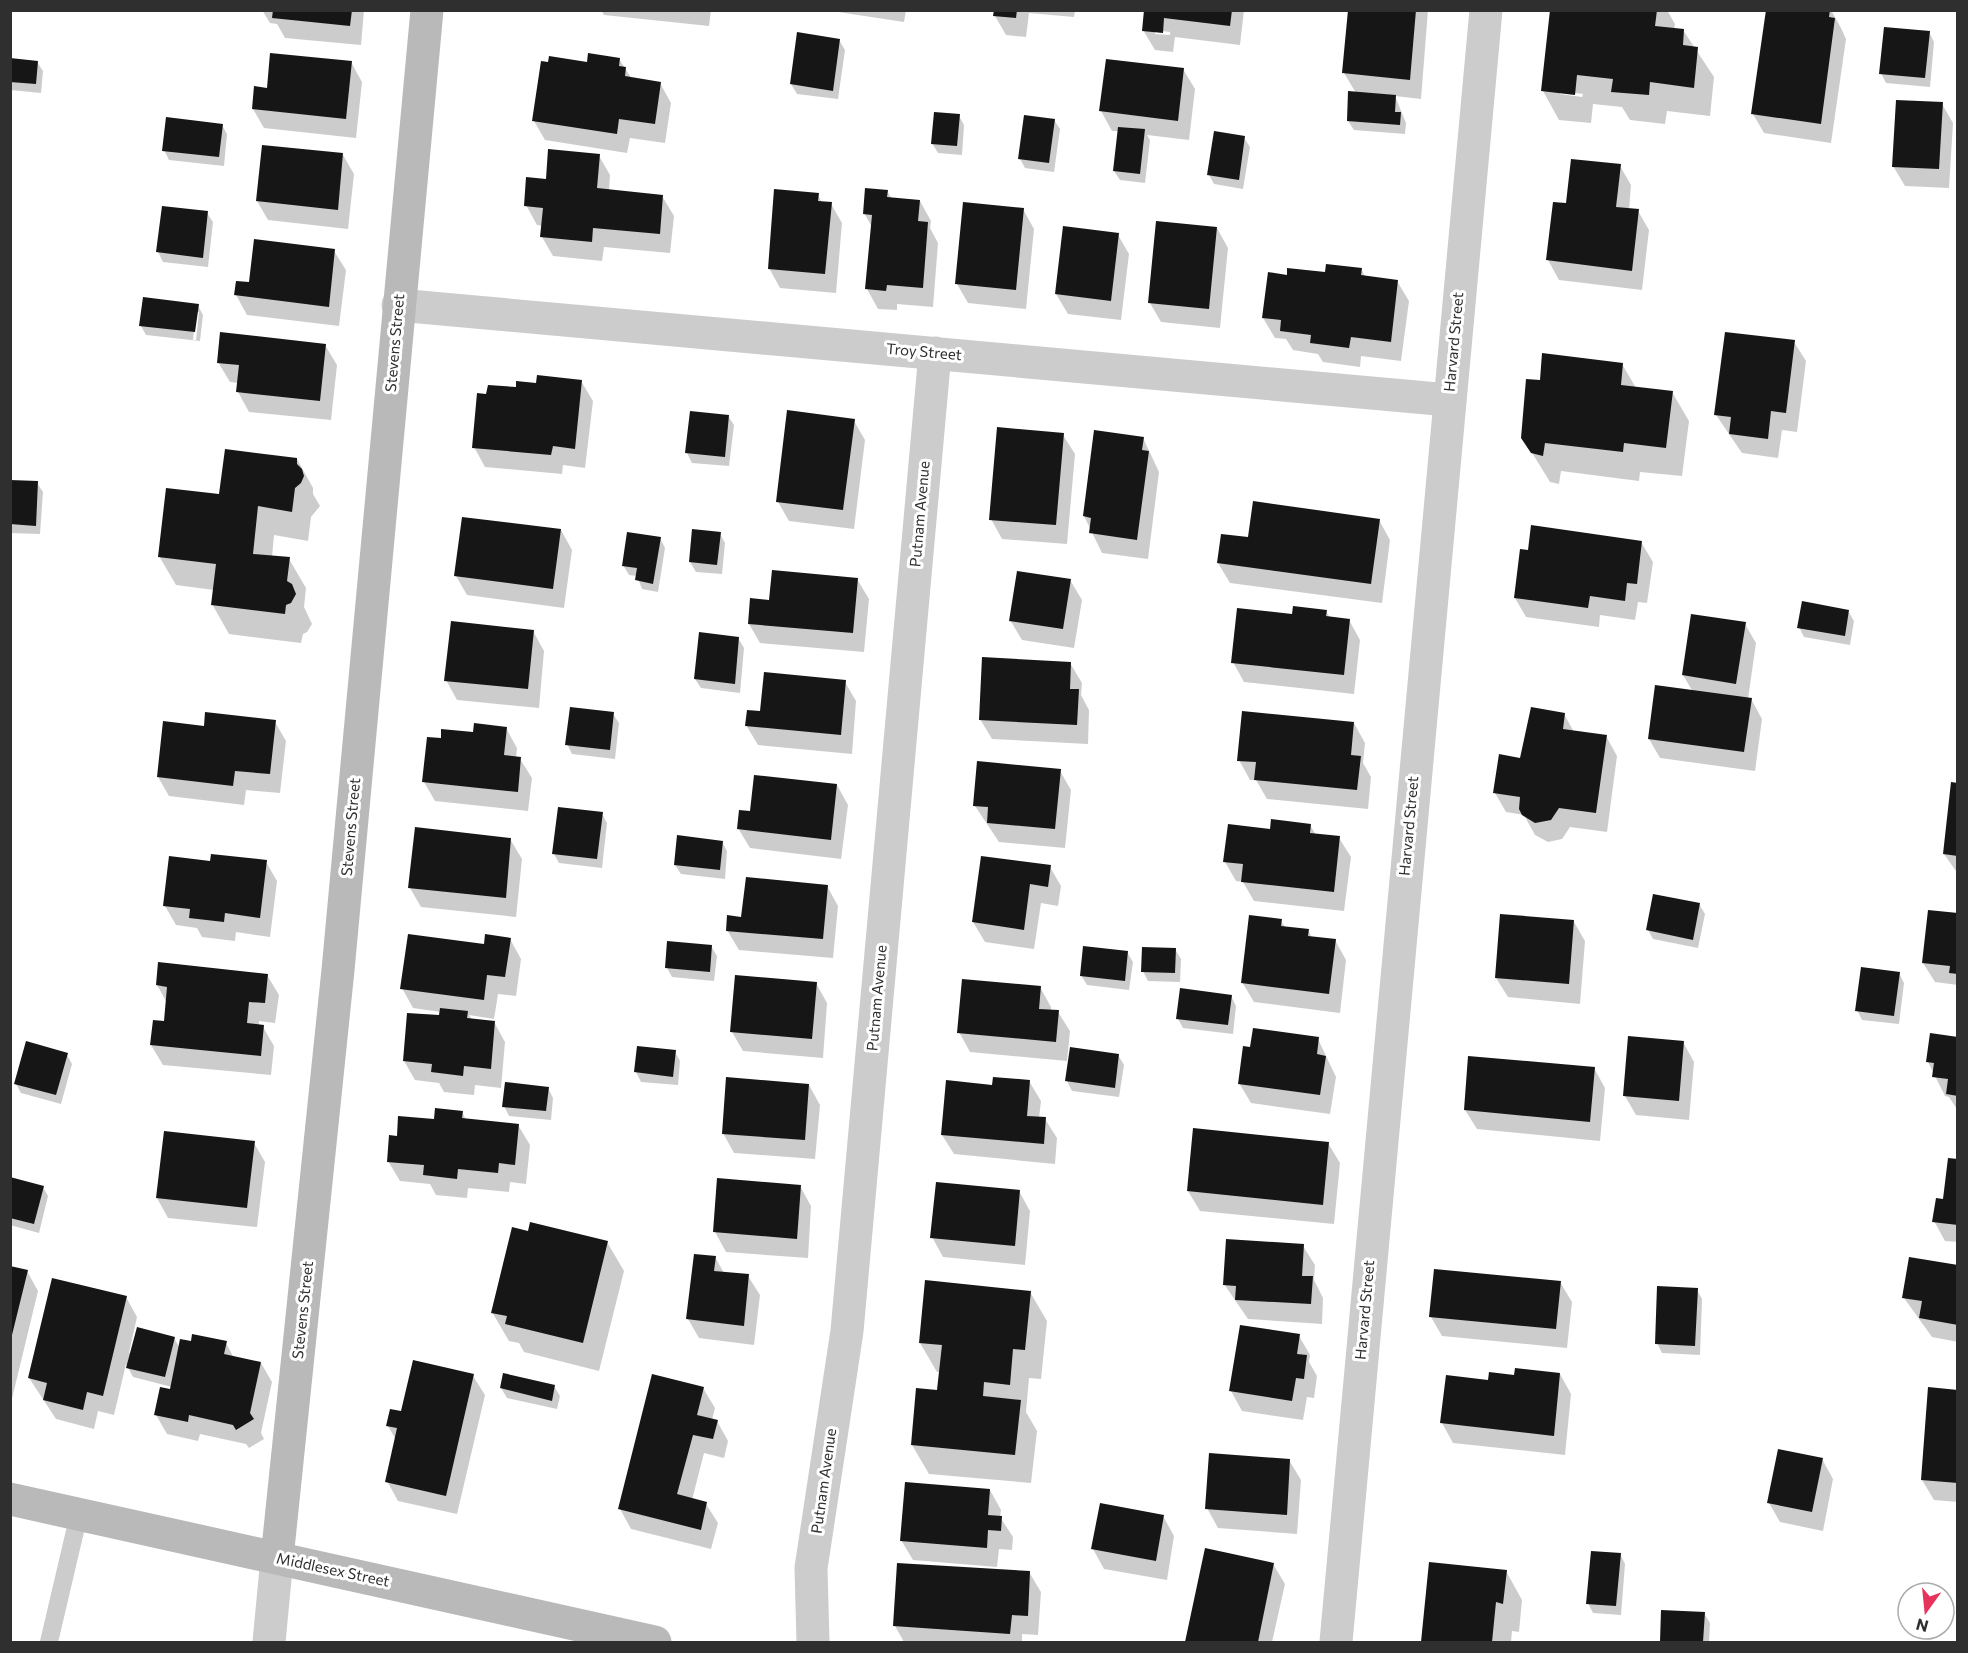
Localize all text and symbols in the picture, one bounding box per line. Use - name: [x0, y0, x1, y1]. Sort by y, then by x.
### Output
- street label: Harvard Street: [1440, 291, 1466, 393]
- street label: Stevens Street: [381, 293, 407, 393]
- street label: Troy Street: [886, 339, 963, 363]
- street label: Putnam Avenue: [905, 460, 933, 568]
- street label: Harvard Street: [1395, 775, 1421, 877]
- street label: Stevens Street: [337, 777, 363, 877]
- street label: Putnam Avenue: [862, 944, 890, 1052]
- street label: Harvard Street: [1351, 1259, 1377, 1361]
- street label: Stevens Street: [288, 1260, 316, 1360]
- street label: Putnam Avenue: [807, 1427, 839, 1535]
- street label: Middlesex Street: [275, 1548, 391, 1590]
- north arrow: [1896, 1581, 1956, 1641]
- text: N: [1914, 1615, 1930, 1637]

